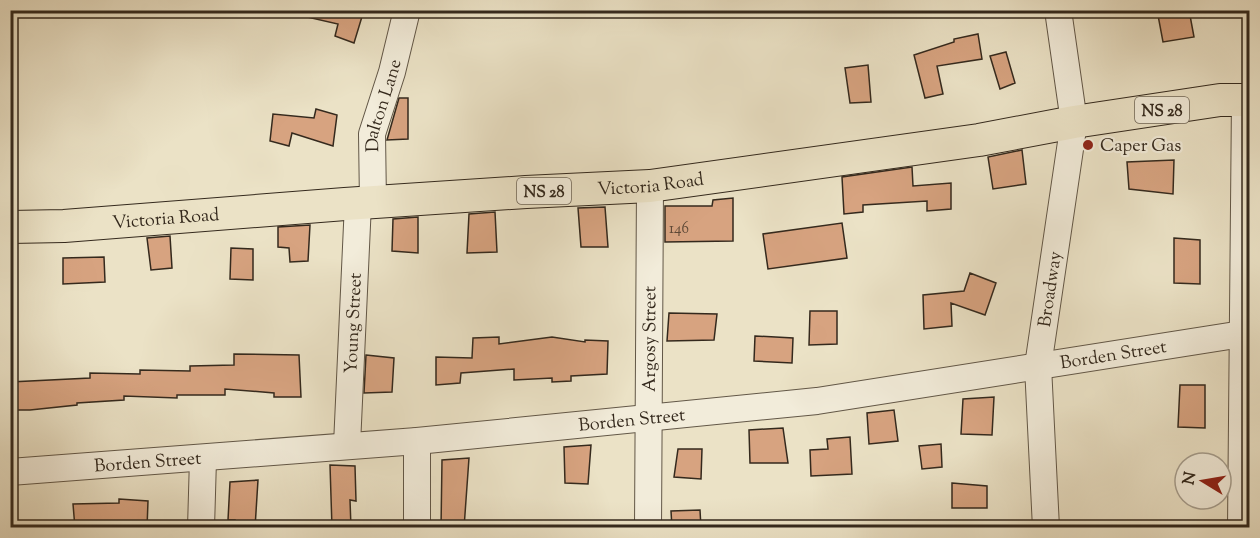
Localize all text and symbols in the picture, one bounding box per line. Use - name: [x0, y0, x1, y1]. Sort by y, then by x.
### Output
- street label: Dalton Lane: [360, 57, 410, 152]
- road number: NS 28: [1135, 97, 1189, 123]
- place label: Caper Gas: [1100, 134, 1181, 160]
- marker: Caper Gas: [1081, 138, 1095, 152]
- street label: Victoria Road: [597, 168, 706, 204]
- road number: NS 28: [517, 178, 571, 204]
- street label: Victoria Road: [111, 203, 220, 237]
- house number: 146: [669, 219, 689, 240]
- street label: Broadway: [1033, 250, 1070, 329]
- street label: Young Street: [339, 272, 370, 374]
- street label: Argosy Street: [638, 286, 664, 392]
- street label: Borden Street: [1058, 335, 1169, 377]
- street label: Borden Street: [577, 403, 687, 440]
- street label: Borden Street: [93, 446, 202, 481]
- north arrow: [1173, 451, 1233, 511]
- text: N: [1178, 470, 1203, 487]

